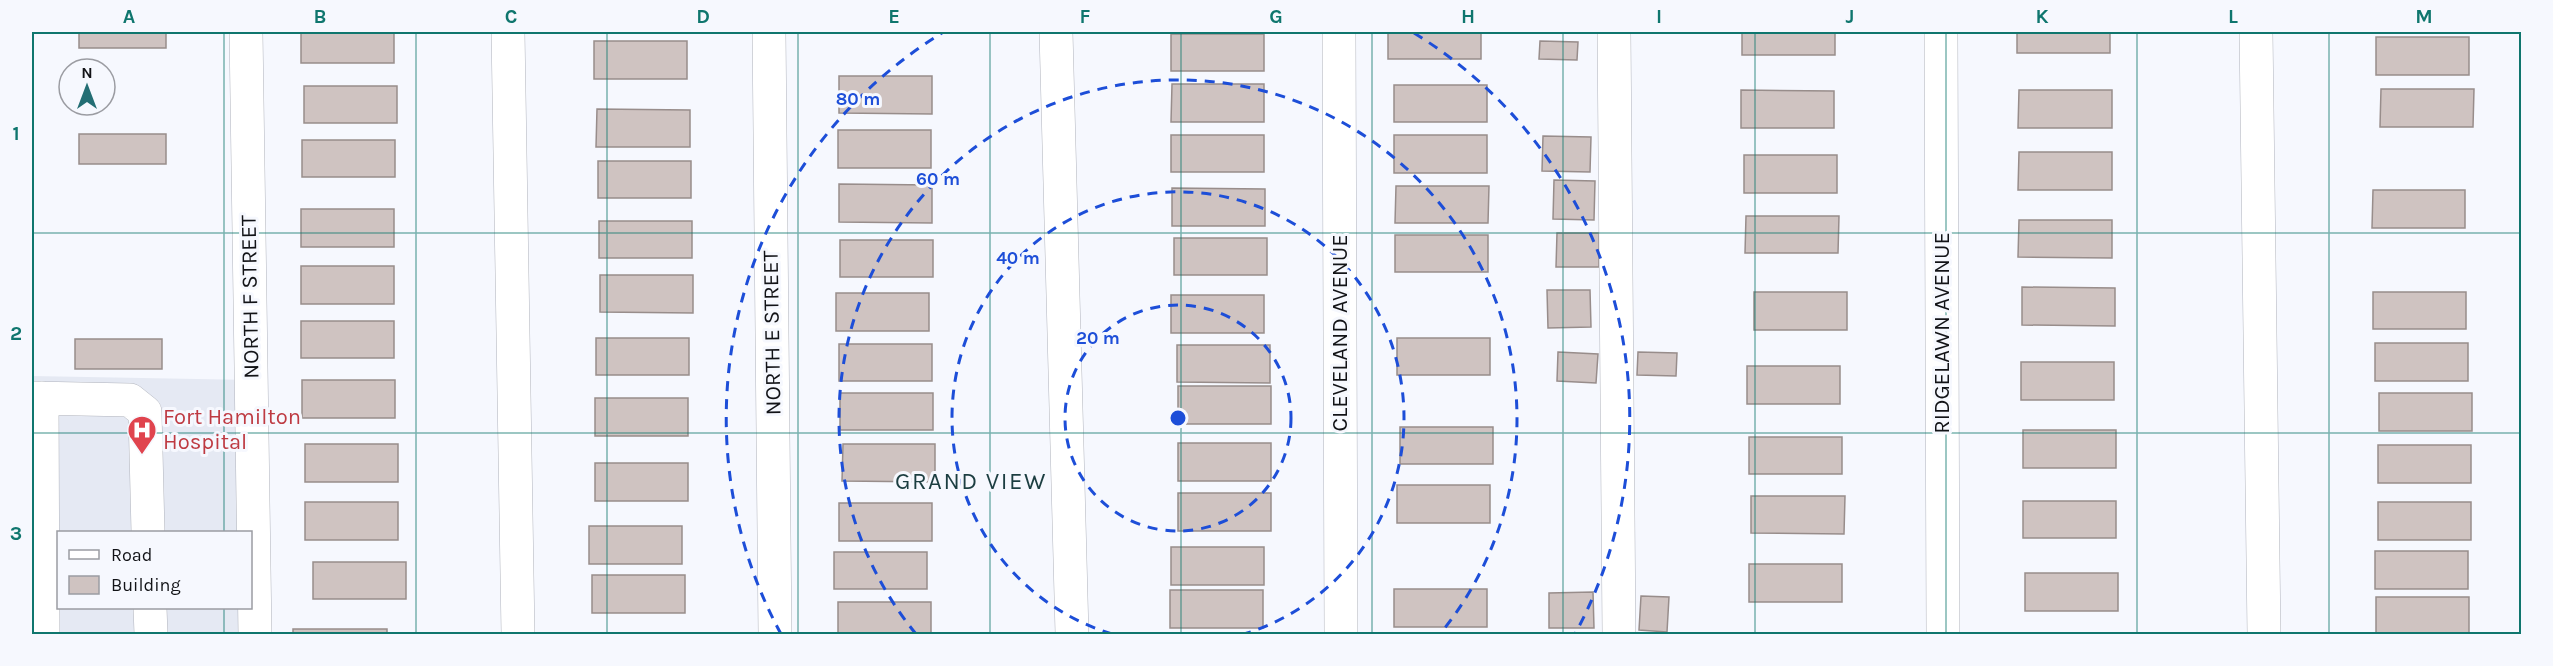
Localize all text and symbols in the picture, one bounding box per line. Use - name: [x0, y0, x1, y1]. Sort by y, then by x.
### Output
- text: A: [123, 5, 136, 28]
- text: B: [314, 5, 326, 28]
- text: C: [505, 5, 517, 28]
- text: D: [696, 5, 710, 28]
- text: E: [888, 5, 900, 28]
- text: F: [1080, 5, 1091, 28]
- text: G: [1269, 5, 1283, 28]
- text: H: [1461, 5, 1475, 28]
- text: I: [1656, 5, 1662, 28]
- text: J: [1846, 5, 1854, 28]
- text: K: [2035, 5, 2049, 28]
- text: L: [2228, 5, 2238, 28]
- text: M: [2415, 5, 2433, 28]
- north arrow: [57, 57, 117, 117]
- text: N: [81, 63, 93, 82]
- text: 80 m: [836, 88, 880, 110]
- text: 1: [12, 122, 20, 145]
- text: 60 m: [916, 168, 960, 190]
- street label: NORTH F STREET: [236, 215, 264, 379]
- street label: RIDGELAWN AVENUE: [1929, 232, 1955, 434]
- street label: CLEVELAND AVENUE: [1327, 234, 1353, 432]
- text: 40 m: [996, 247, 1040, 269]
- street label: NORTH E STREET: [758, 250, 786, 416]
- text: 2: [10, 322, 22, 345]
- text: 20 m: [1076, 327, 1120, 349]
- place label: Fort Hamilton Hospital: [163, 404, 301, 455]
- centre of rings: [1168, 408, 1188, 428]
- hospital icon: Fort Hamilton Hospital: [126, 414, 158, 456]
- district label: GRAND VIEW: [895, 467, 1047, 495]
- text: 3: [10, 522, 22, 545]
- legend: [57, 531, 252, 609]
- text: Road: [111, 544, 152, 566]
- text: Building: [111, 574, 181, 596]

